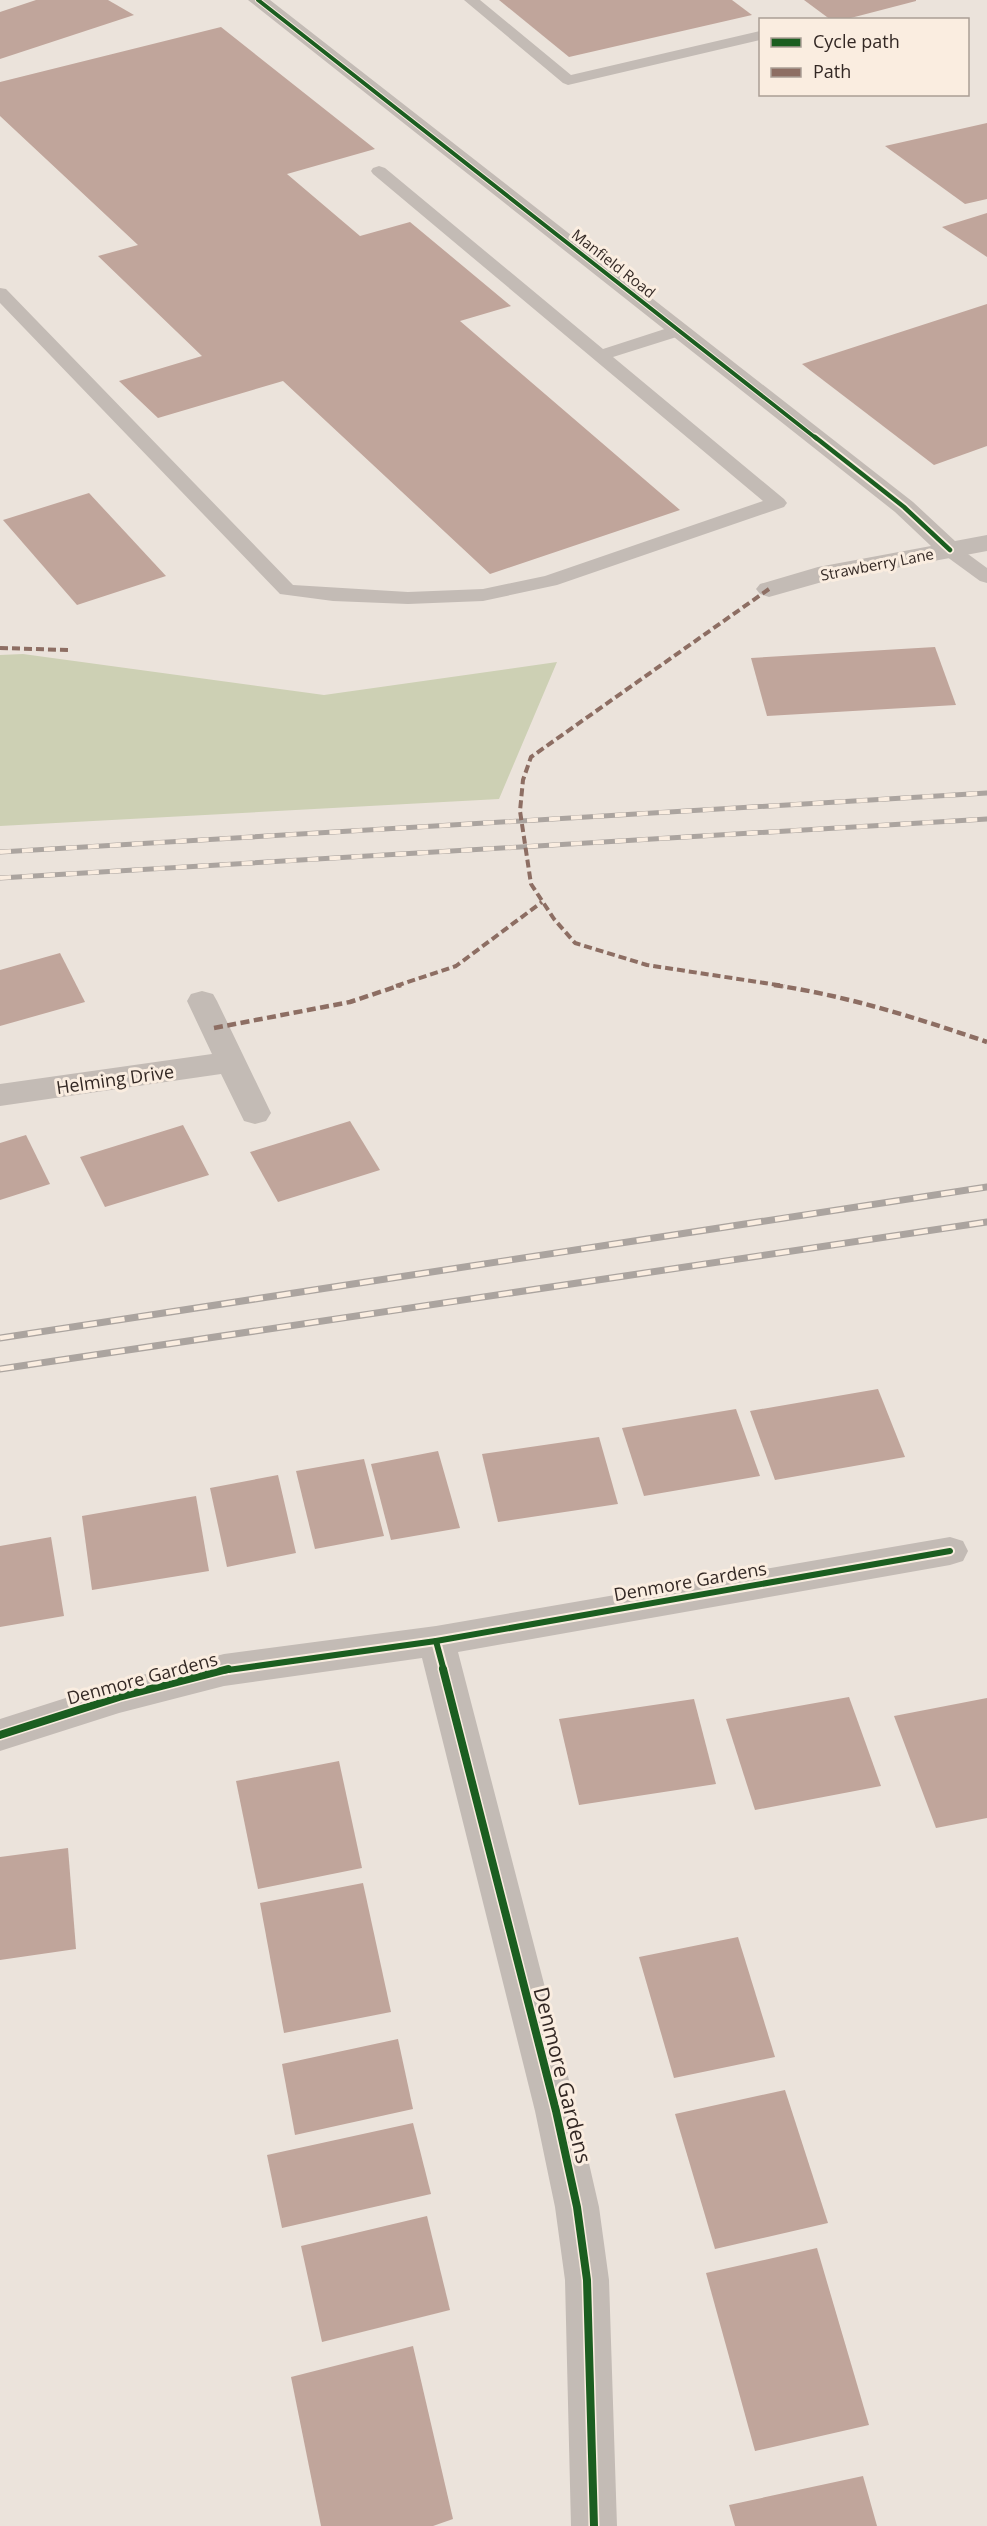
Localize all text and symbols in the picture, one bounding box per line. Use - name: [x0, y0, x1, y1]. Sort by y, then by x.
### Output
- legend: [759, 18, 969, 96]
- text: Cycle path: [813, 29, 900, 53]
- text: Path: [813, 59, 851, 83]
- street label: Manfield Road: [568, 224, 660, 302]
- street label: Strawberry Lane: [819, 543, 935, 585]
- street label: Helming Drive: [55, 1059, 175, 1099]
- street label: Denmore Gardens: [612, 1556, 768, 1606]
- street label: Denmore Gardens: [64, 1646, 220, 1710]
- street label: Denmore Gardens: [528, 1984, 598, 2166]

